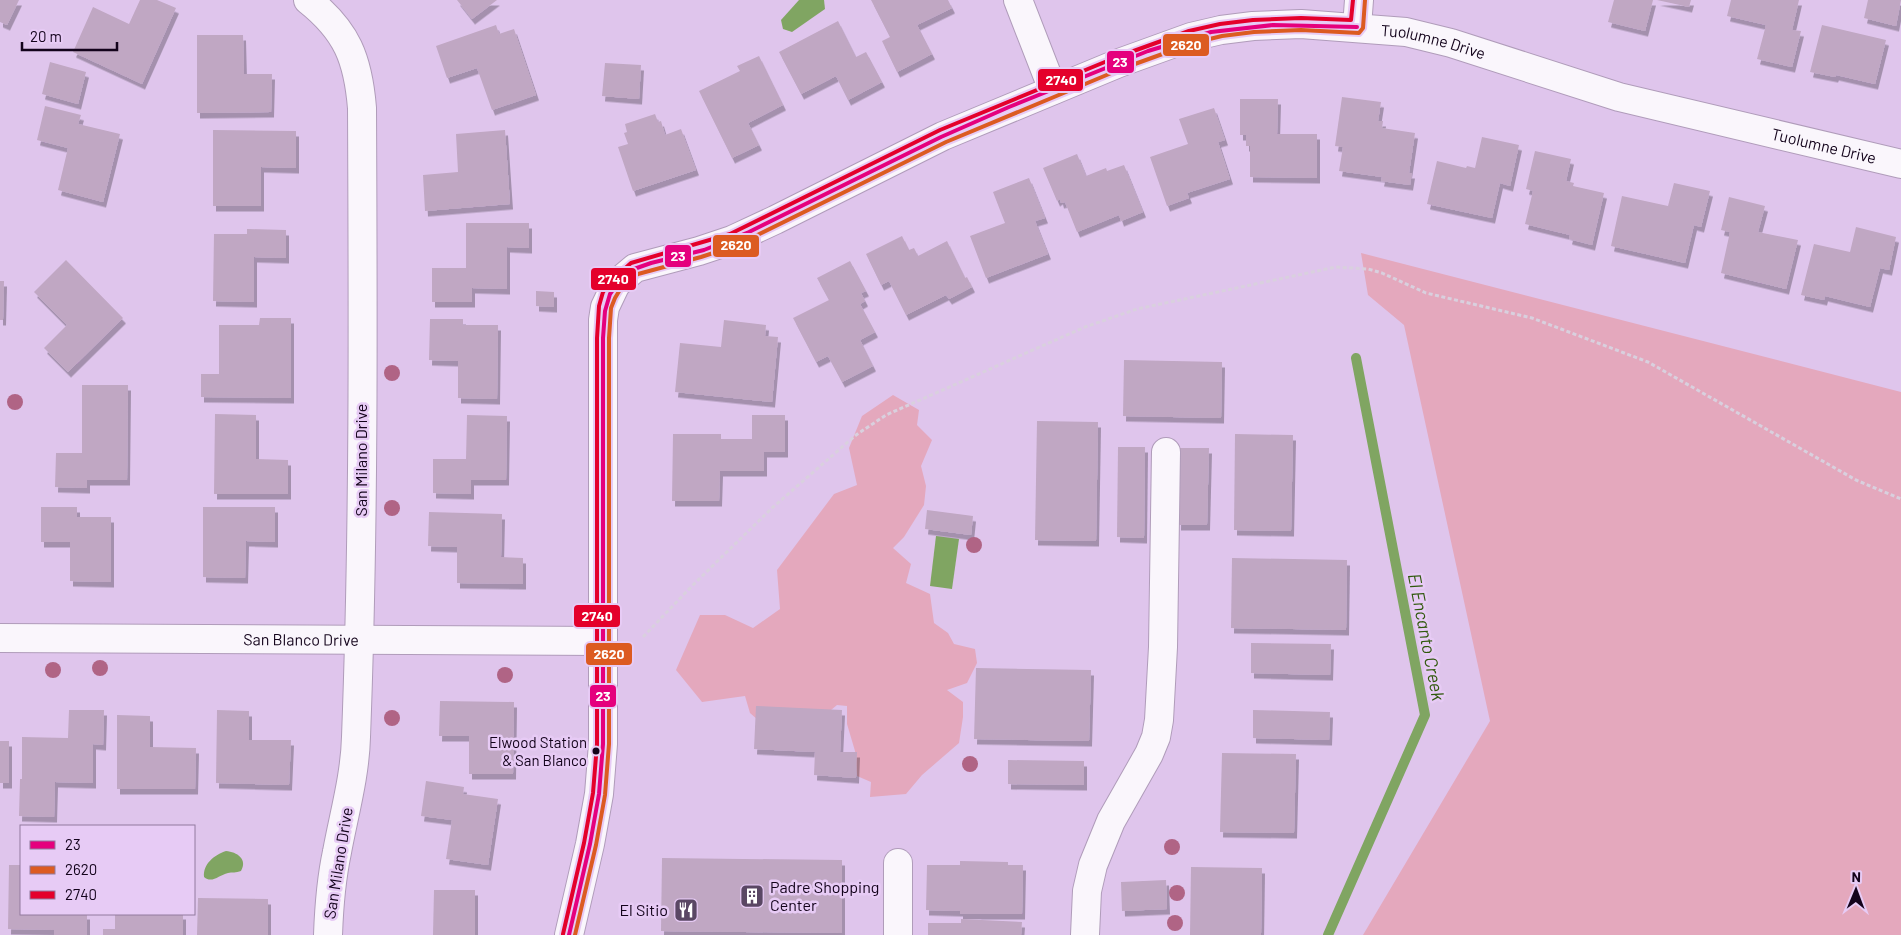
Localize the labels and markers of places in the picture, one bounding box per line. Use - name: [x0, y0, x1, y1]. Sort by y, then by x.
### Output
- place label: Elwood Station & San Blanco: [489, 733, 587, 769]
- marker: Elwood Station & San Blanco: [591, 746, 601, 756]
- place label: Padre Shopping Center: [770, 877, 879, 914]
- building icon: Padre Shopping Center: [739, 883, 765, 909]
- restaurant icon: El Sitio: [673, 897, 699, 923]
- place label: El Sitio: [619, 900, 668, 919]

